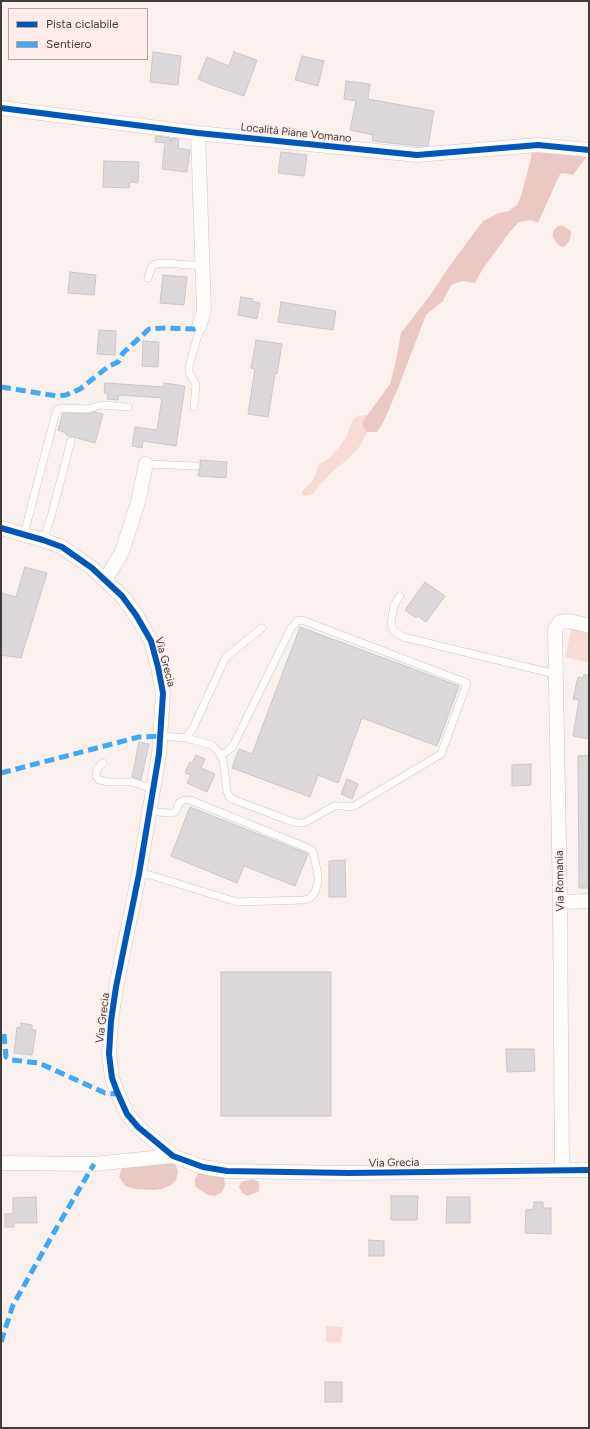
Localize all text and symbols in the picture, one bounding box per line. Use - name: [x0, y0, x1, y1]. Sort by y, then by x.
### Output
- legend: [8, 8, 148, 60]
- text: Pista ciclabile: [46, 17, 118, 31]
- text: Sentiero: [46, 37, 92, 51]
- street label: Località Piane Vomano: [240, 121, 352, 145]
- street label: Via Grecia: [152, 636, 178, 688]
- street label: Via Romania: [553, 850, 567, 912]
- street label: Via Grecia: [93, 992, 113, 1044]
- street label: Via Grecia: [369, 1156, 419, 1170]

